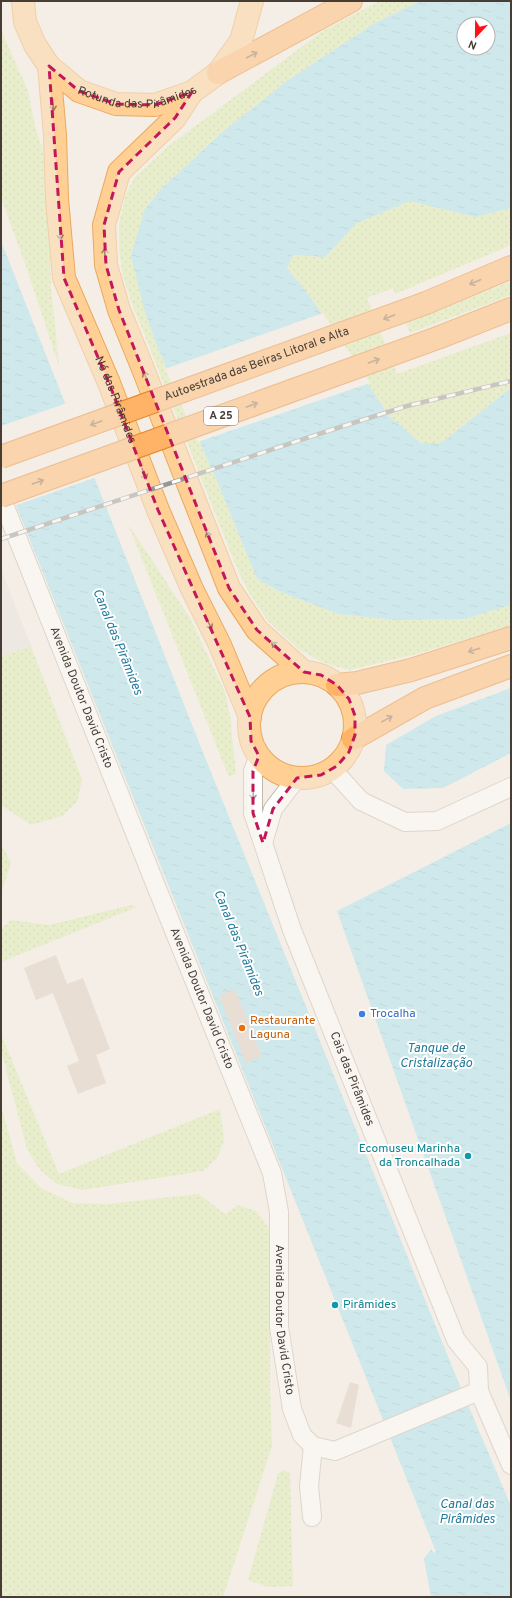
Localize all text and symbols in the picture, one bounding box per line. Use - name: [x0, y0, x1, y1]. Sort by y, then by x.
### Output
- north arrow: [456, 16, 496, 56]
- text: N: [466, 36, 479, 52]
- one-way arrow: [246, 50, 258, 58]
- street label: Rotunda das Pirâmides: [76, 79, 198, 93]
- text: Rotunda das Pirâmides: [75, 83, 200, 113]
- one-way arrow: [49, 98, 56, 111]
- one-way arrow: [56, 227, 64, 240]
- one-way arrow: [101, 248, 109, 261]
- one-way arrow: [470, 279, 482, 286]
- one-way arrow: [384, 313, 396, 321]
- street label: Autoestrada das Beiras Litoral e Alta: [162, 323, 351, 405]
- street label: Nó das Pirâmides: [90, 354, 140, 446]
- one-way arrow: [368, 357, 381, 364]
- one-way arrow: [142, 371, 150, 383]
- one-way arrow: [246, 401, 259, 408]
- road number: A 25: [204, 407, 238, 425]
- one-way arrow: [90, 419, 102, 427]
- one-way arrow: [141, 468, 149, 480]
- one-way arrow: [31, 478, 43, 486]
- one-way arrow: [205, 531, 212, 543]
- water label: Canal das Pirâmides: [88, 587, 146, 698]
- one-way arrow: [206, 618, 214, 630]
- street label: Avenida Doutor David Cristo: [46, 624, 116, 771]
- one-way arrow: [271, 642, 281, 651]
- one-way arrow: [468, 647, 480, 655]
- one-way arrow: [381, 714, 393, 722]
- one-way arrow: [249, 787, 257, 800]
- water label: Canal das Pirâmides: [209, 888, 267, 999]
- street label: Avenida Doutor David Cristo: [166, 925, 237, 1072]
- place label: Trocalha: [370, 1006, 416, 1022]
- marker: Trocalha: [357, 1009, 367, 1019]
- place label: Restaurante Laguna: [250, 1013, 315, 1043]
- marker: Restaurante Laguna: [237, 1023, 247, 1033]
- street label: Cais das Pirâmides: [326, 1029, 378, 1129]
- water label: Tanque de Cristalização: [400, 1041, 472, 1072]
- place label: Ecomuseu Marinha da Troncalhada: [359, 1141, 460, 1171]
- marker: Ecomuseu Marinha da Troncalhada: [463, 1151, 473, 1161]
- street label: Avenida Doutor David Cristo: [271, 1244, 298, 1396]
- place label: Pirâmides: [343, 1297, 396, 1313]
- marker: Pirâmides: [330, 1300, 340, 1310]
- water label: Canal das Pirâmides: [439, 1497, 495, 1528]

